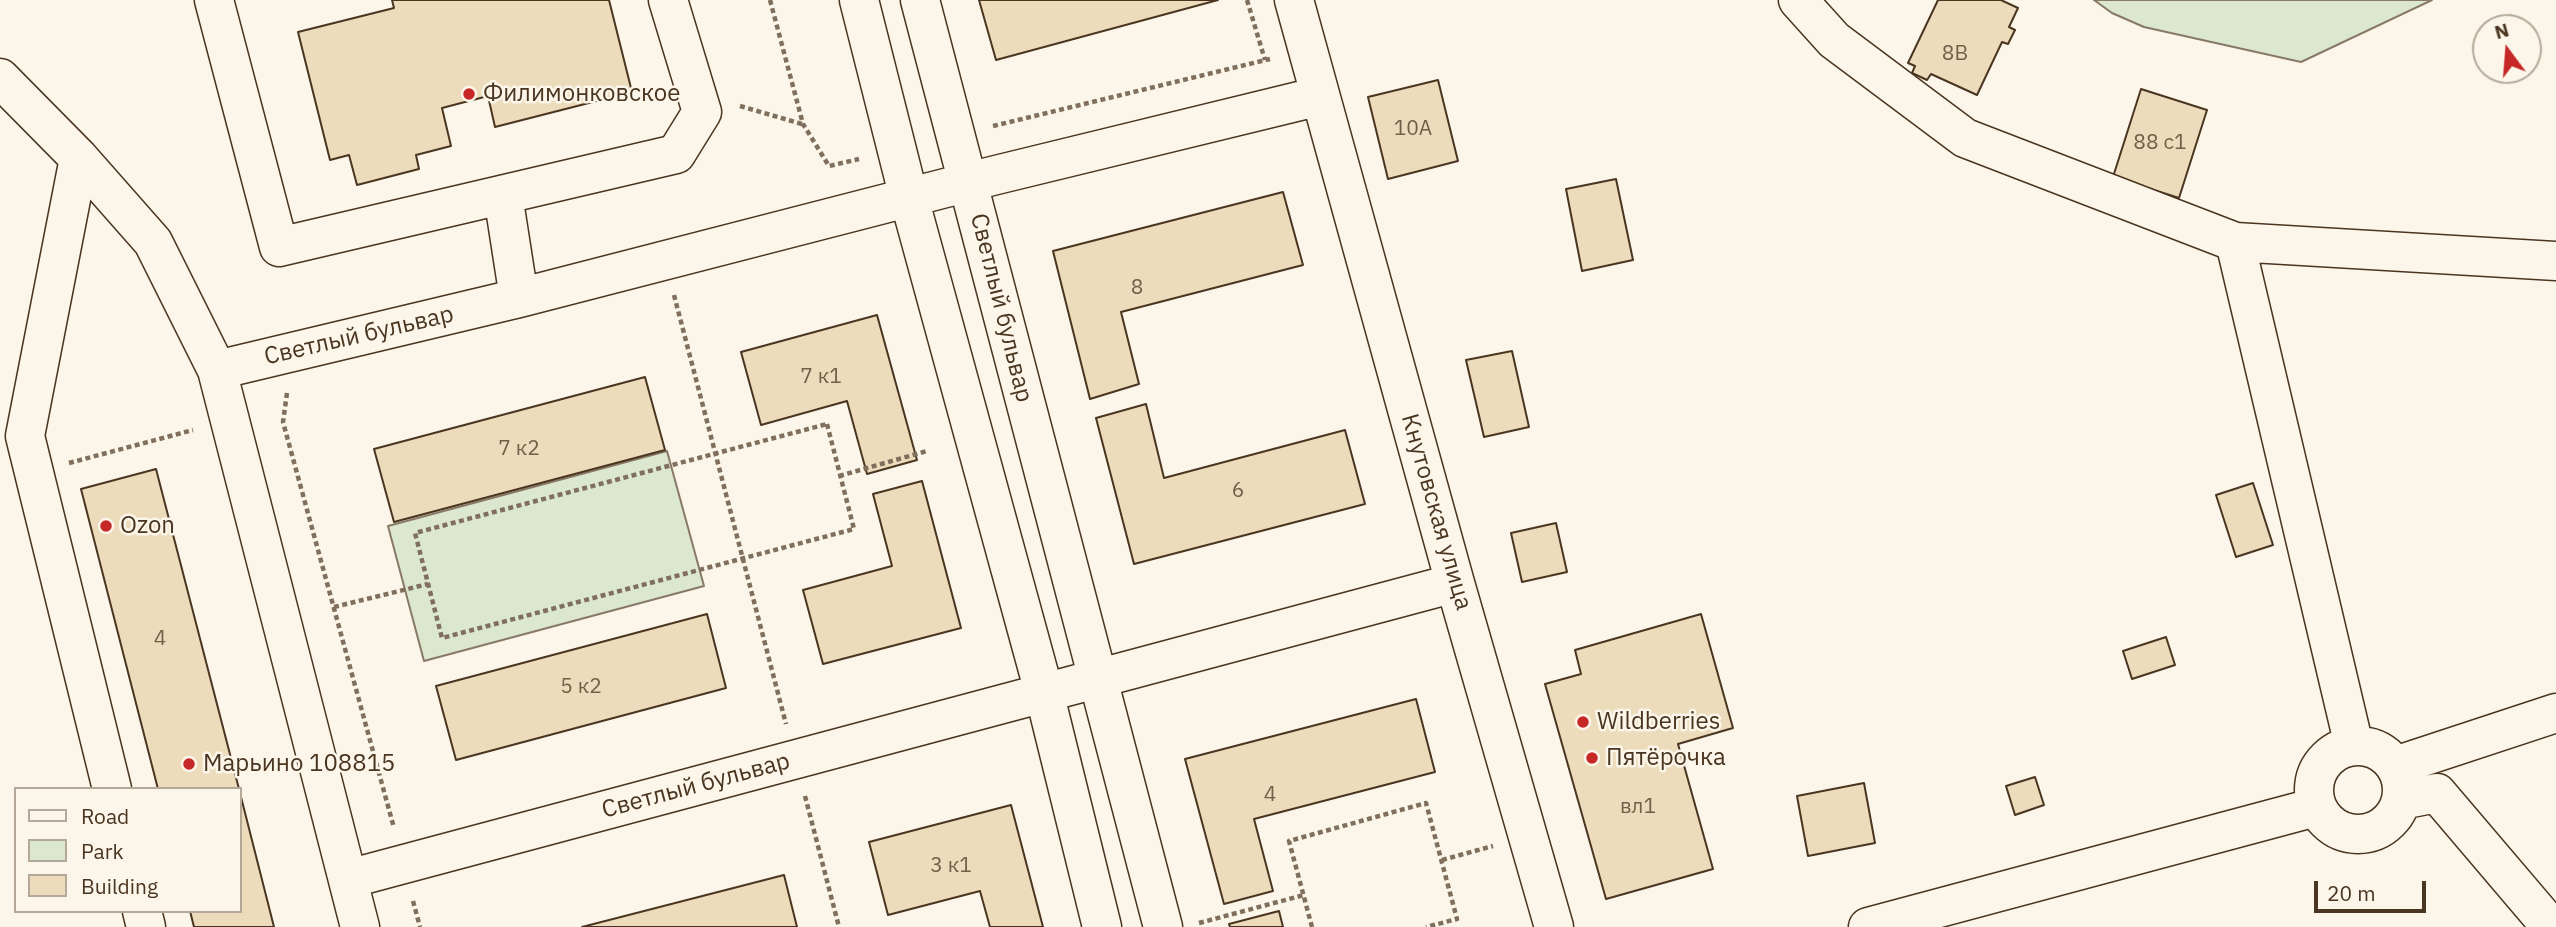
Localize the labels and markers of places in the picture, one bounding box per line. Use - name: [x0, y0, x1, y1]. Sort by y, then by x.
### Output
- place label: Филимонковское: [483, 80, 680, 108]
- marker: Филимонковское: [461, 86, 477, 102]
- place label: Ozon: [120, 512, 175, 540]
- marker: Ozon: [98, 518, 114, 534]
- place label: Wildberries: [1597, 708, 1720, 736]
- marker: Wildberries: [1575, 714, 1591, 730]
- place label: Пятёрочка: [1606, 744, 1726, 772]
- place label: Марьино 108815: [203, 750, 395, 778]
- marker: Пятёрочка: [1584, 750, 1600, 766]
- marker: Марьино 108815: [181, 756, 197, 772]

